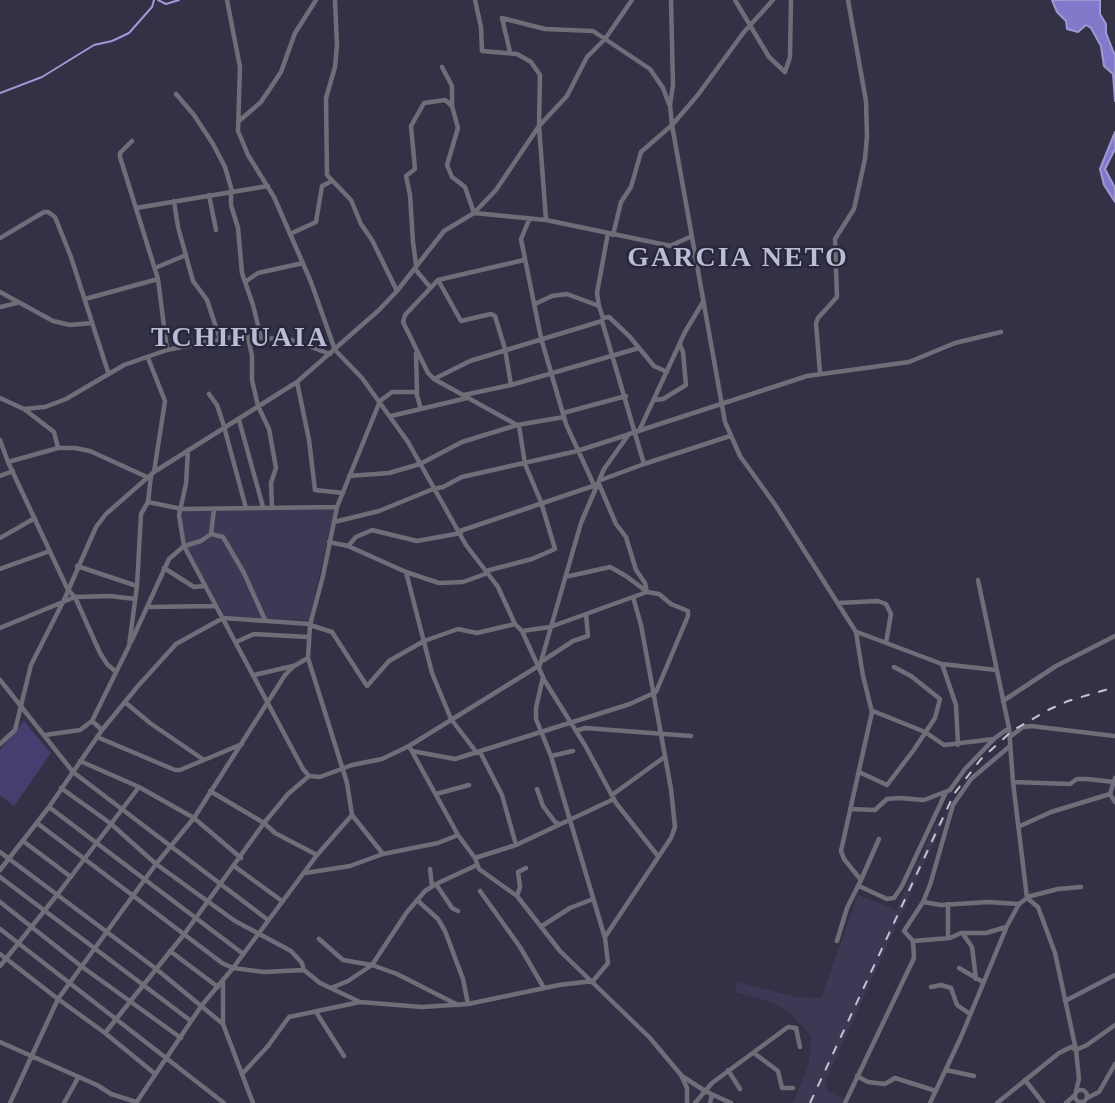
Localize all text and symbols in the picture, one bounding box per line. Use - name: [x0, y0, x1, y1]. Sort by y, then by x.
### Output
- district label: GARCIA NETO: [629, 242, 847, 276]
- district label: TCHIFUAIA: [152, 322, 328, 356]

